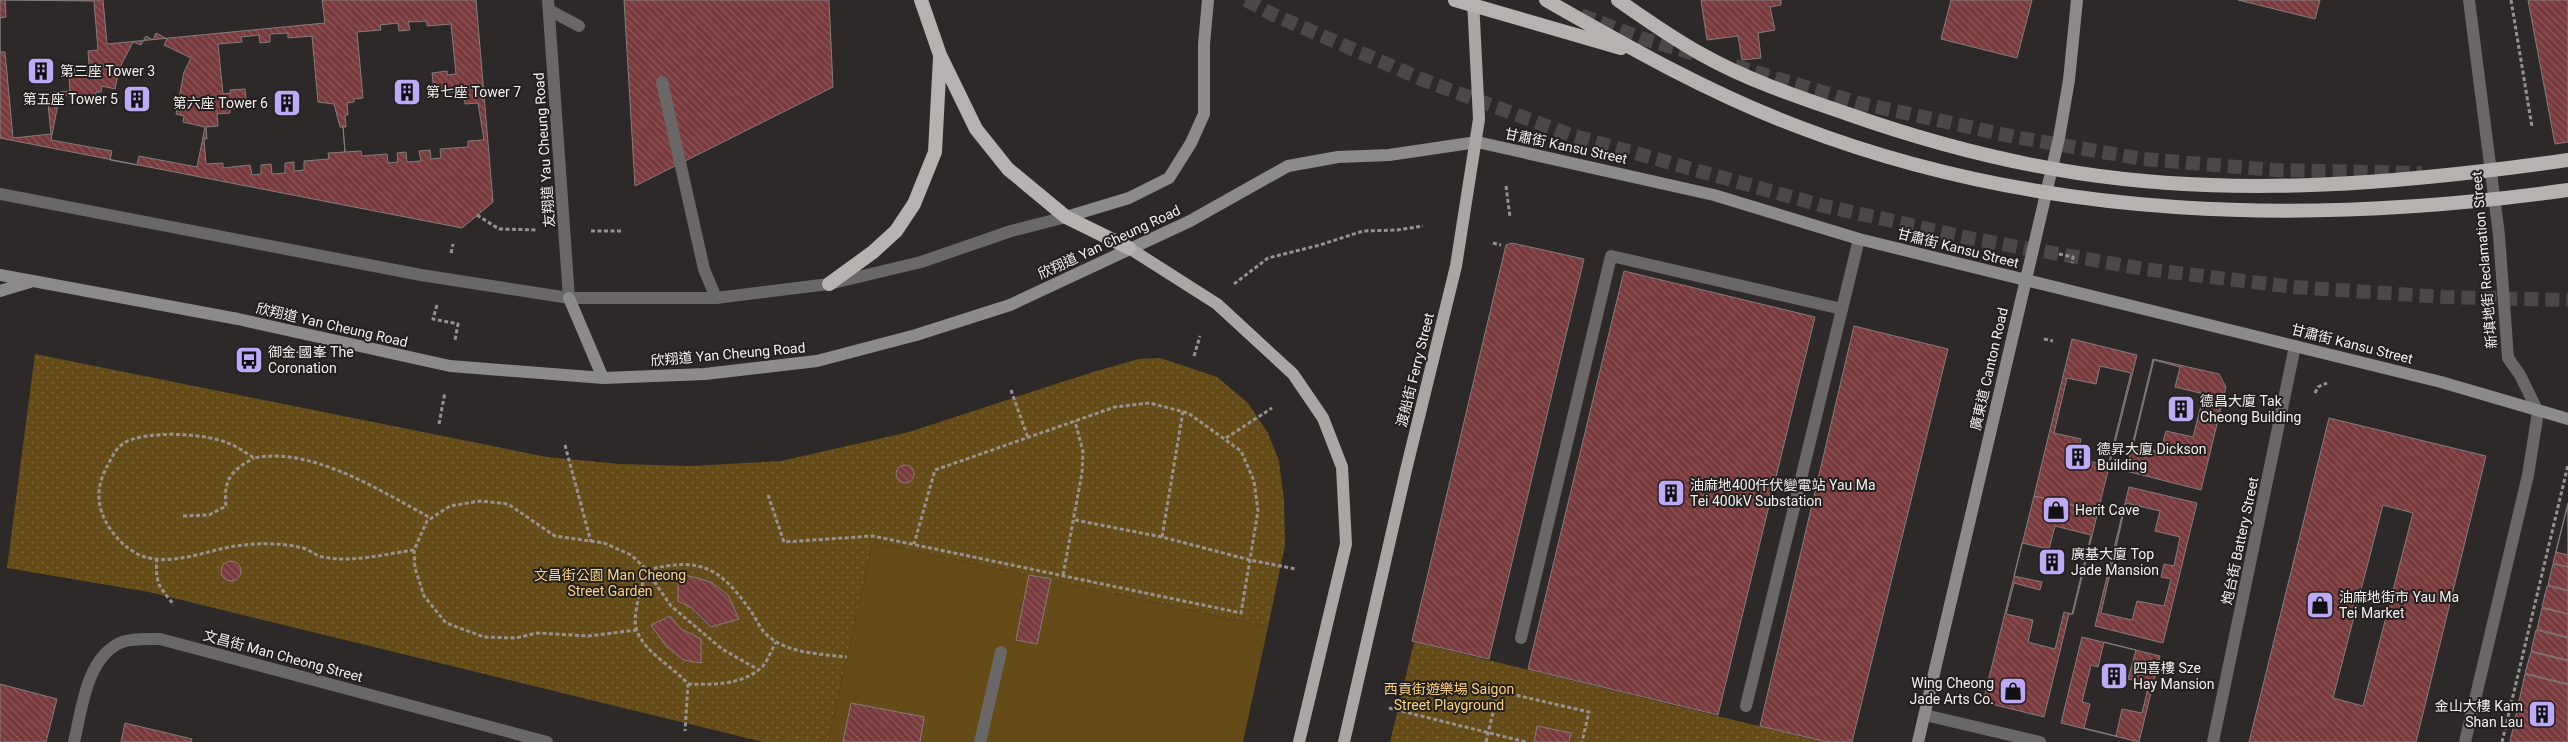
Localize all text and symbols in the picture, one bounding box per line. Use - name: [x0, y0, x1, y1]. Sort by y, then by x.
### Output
- building icon: 第三座 Tower 3: [26, 56, 56, 86]
- place label: 第三座 Tower 3: [60, 63, 155, 79]
- street label: 友翔道 Yau Cheung Road: [531, 72, 557, 228]
- building icon: 第七座 Tower 7: [392, 77, 422, 107]
- building icon: 第五座 Tower 5: [122, 84, 152, 114]
- place label: 第七座 Tower 7: [426, 84, 521, 100]
- building icon: 第六座 Tower 6: [272, 88, 302, 118]
- place label: 第五座 Tower 5: [23, 91, 118, 107]
- place label: 第六座 Tower 6: [173, 95, 268, 111]
- street label: 甘肅街 Kansu Street: [1503, 125, 1629, 167]
- street label: 新填地街 Reclamation Street: [2468, 170, 2500, 349]
- street label: 欣翔道 Yan Cheung Road: [1035, 202, 1183, 282]
- street label: 甘肅街 Kansu Street: [1895, 225, 2021, 271]
- street label: 欣翔道 Yan Cheung Road: [255, 300, 409, 350]
- street label: 廣東道 Canton Road: [1967, 306, 2011, 432]
- street label: 渡船街 Ferry Street: [1393, 311, 1437, 429]
- street label: 甘肅街 Kansu Street: [2289, 321, 2415, 367]
- street label: 欣翔道 Yan Cheung Road: [650, 339, 806, 369]
- place label: 御金‧國峯 The Coronation: [268, 344, 354, 376]
- bus stop icon: 御金‧國峯 The Coronation: [234, 345, 264, 375]
- place label: 德昌大廈 Tak Cheong Building: [2200, 393, 2301, 425]
- building icon: 德昌大廈 Tak Cheong Building: [2166, 394, 2196, 424]
- place label: 德昇大廈 Dickson Building: [2097, 441, 2206, 473]
- building icon: 德昇大廈 Dickson Building: [2063, 442, 2093, 472]
- street label: 炮台街 Battery Street: [2219, 475, 2261, 606]
- place label: 油麻地400仟伏變電站 Yau Ma Tei 400kV Substation: [1690, 477, 1876, 509]
- building icon: 油麻地400仟伏變電站 Yau Ma Tei 400kV Substation: [1656, 478, 1686, 508]
- shop icon: Herit Cave: [2041, 495, 2071, 525]
- place label: Herit Cave: [2075, 502, 2139, 518]
- place label: 廣基大廈 Top Jade Mansion: [2071, 546, 2159, 578]
- building icon: 廣基大廈 Top Jade Mansion: [2037, 547, 2067, 577]
- park label: 文昌街公園 Man Cheong Street Garden: [534, 567, 686, 599]
- place label: 油麻地街市 Yau Ma Tei Market: [2339, 589, 2459, 621]
- shop icon: 油麻地街市 Yau Ma Tei Market: [2305, 590, 2335, 620]
- street label: 文昌街 Man Cheong Street: [201, 627, 365, 685]
- place label: 四喜樓 Sze Hay Mansion: [2133, 660, 2215, 692]
- building icon: 四喜樓 Sze Hay Mansion: [2099, 661, 2129, 691]
- place label: Wing Cheong Jade Arts Co.: [1910, 675, 1994, 707]
- shop icon: Wing Cheong Jade Arts Co.: [1998, 676, 2028, 706]
- park label: 西貢街遊樂場 Saigon Street Playground: [1384, 681, 1514, 713]
- place label: 金山大樓 Kam Shan Lau: [2435, 698, 2523, 730]
- building icon: 金山大樓 Kam Shan Lau: [2527, 699, 2557, 729]

